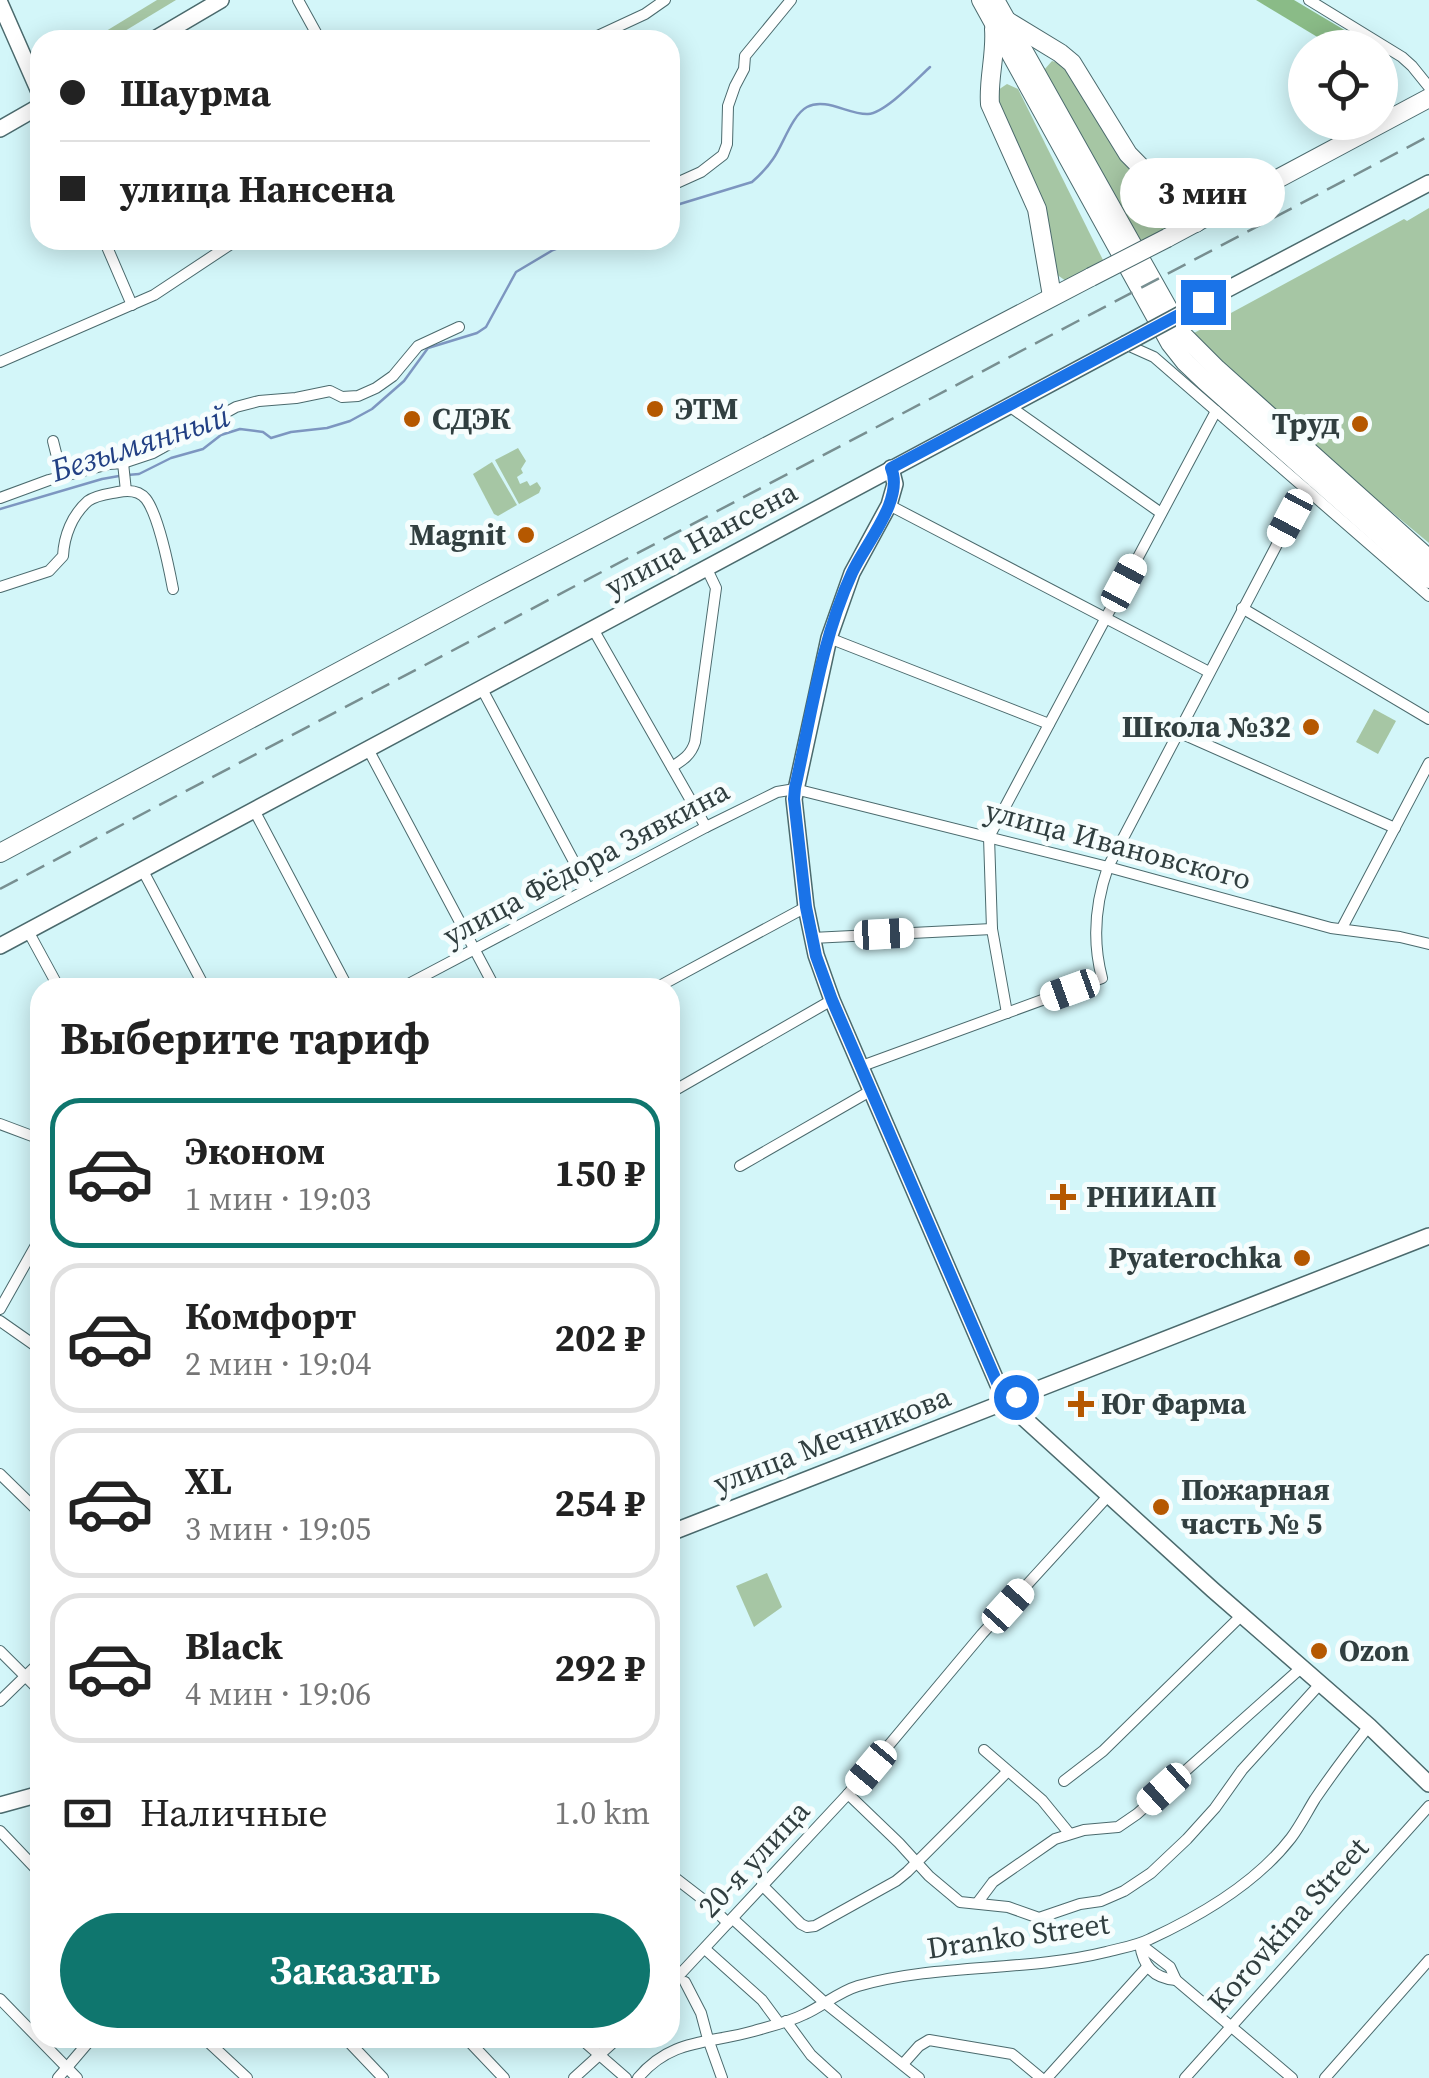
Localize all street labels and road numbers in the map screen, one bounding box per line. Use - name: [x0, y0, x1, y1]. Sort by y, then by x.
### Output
- street label: улица Нансена: [597, 470, 805, 607]
- street label: улица Фёдора Зявкина: [435, 769, 737, 956]
- street label: улица Ивановского: [981, 789, 1256, 900]
- street label: улица Мечникова: [707, 1375, 957, 1504]
- street label: 20-я улица: [689, 1790, 819, 1926]
- street label: Korovkina Street: [1198, 1828, 1378, 2021]
- street label: Dranko Street: [924, 1902, 1112, 1969]

